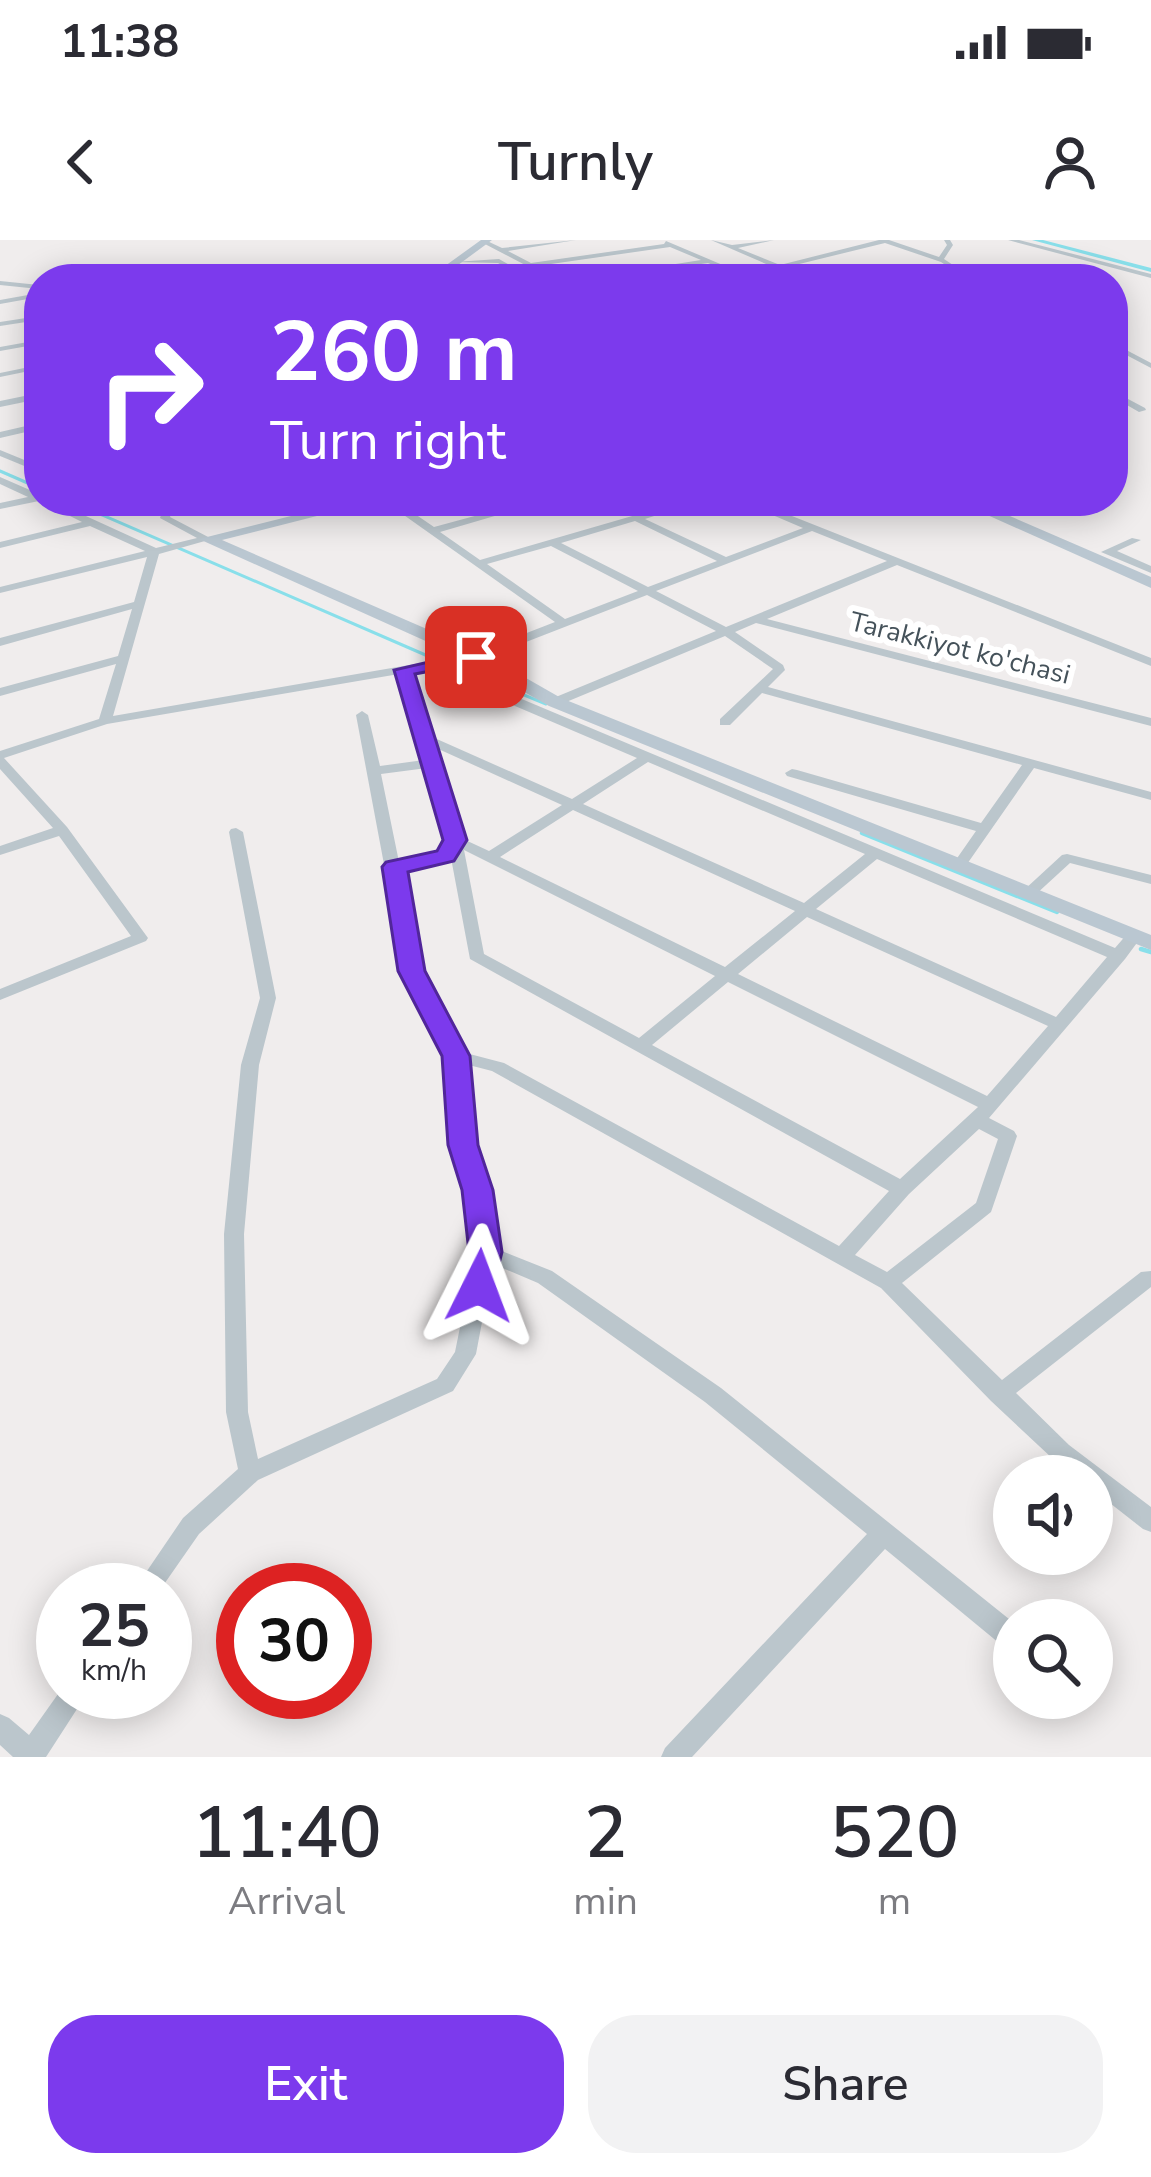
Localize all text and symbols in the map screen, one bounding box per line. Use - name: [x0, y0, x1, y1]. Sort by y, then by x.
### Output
- text: 11:38: [60, 12, 179, 73]
- text: Turnly: [498, 125, 653, 199]
- icon: back: [48, 129, 114, 195]
- icon: person: [1037, 129, 1103, 195]
- text: 260 m: [270, 295, 518, 410]
- icon: right: [72, 312, 228, 468]
- text: Turn right: [270, 404, 506, 478]
- street label: Tarakkiyot ko'chasi: [846, 603, 1074, 694]
- pin: [425, 606, 527, 708]
- icon: arrive: [443, 624, 509, 690]
- position arrow: [416, 1223, 542, 1349]
- map controls: [993, 1455, 1113, 1719]
- button: sound: [993, 1455, 1113, 1575]
- speed limit sign: 30: [216, 1563, 372, 1719]
- text: 25: [78, 1585, 150, 1667]
- button: search: [993, 1599, 1113, 1719]
- text: km/h: [81, 1650, 147, 1691]
- text: 11:40: [192, 1784, 382, 1882]
- text: 2: [584, 1784, 627, 1882]
- text: 520: [830, 1784, 959, 1882]
- text: Arrival: [228, 1875, 345, 1928]
- text: min: [573, 1875, 638, 1928]
- text: m: [878, 1875, 911, 1928]
- button: Exit: [48, 2015, 564, 2153]
- button: Share: [588, 2015, 1103, 2153]

